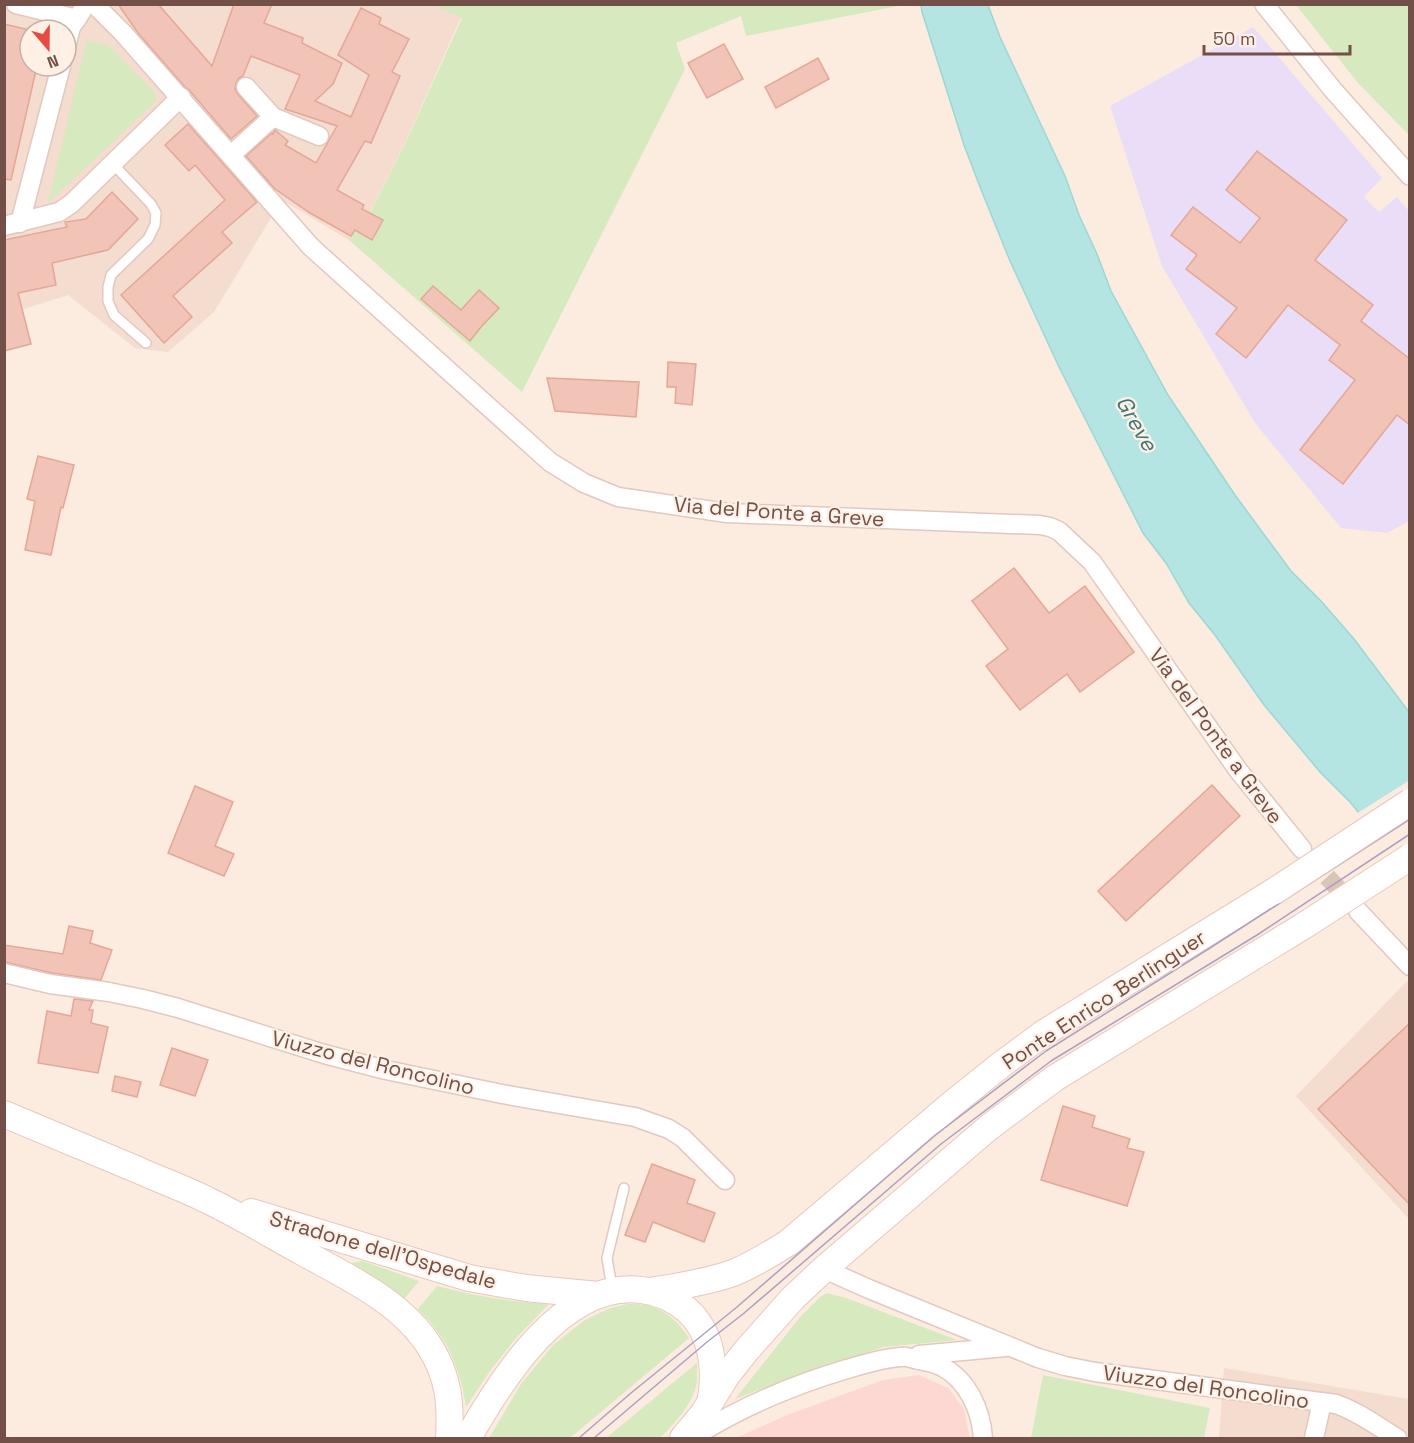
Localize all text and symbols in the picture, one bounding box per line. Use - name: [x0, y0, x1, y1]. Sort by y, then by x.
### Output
- north arrow: [18, 18, 78, 78]
- scale bar: [1204, 18, 1350, 56]
- text: 50 m: [1213, 27, 1255, 50]
- text: N: [44, 50, 62, 73]
- water label: Greve: [1110, 390, 1164, 457]
- street label: Via del Ponte a Greve: [673, 491, 885, 532]
- street label: Via del Ponte a Greve: [1143, 642, 1289, 829]
- street label: Ponte Enrico Berlinguer: [997, 923, 1211, 1076]
- street label: Viuzzo del Roncolino: [269, 1024, 477, 1101]
- street label: Stradone dell'Ospedale: [267, 1204, 500, 1295]
- street label: Viuzzo del Roncolino: [1101, 1359, 1311, 1414]

